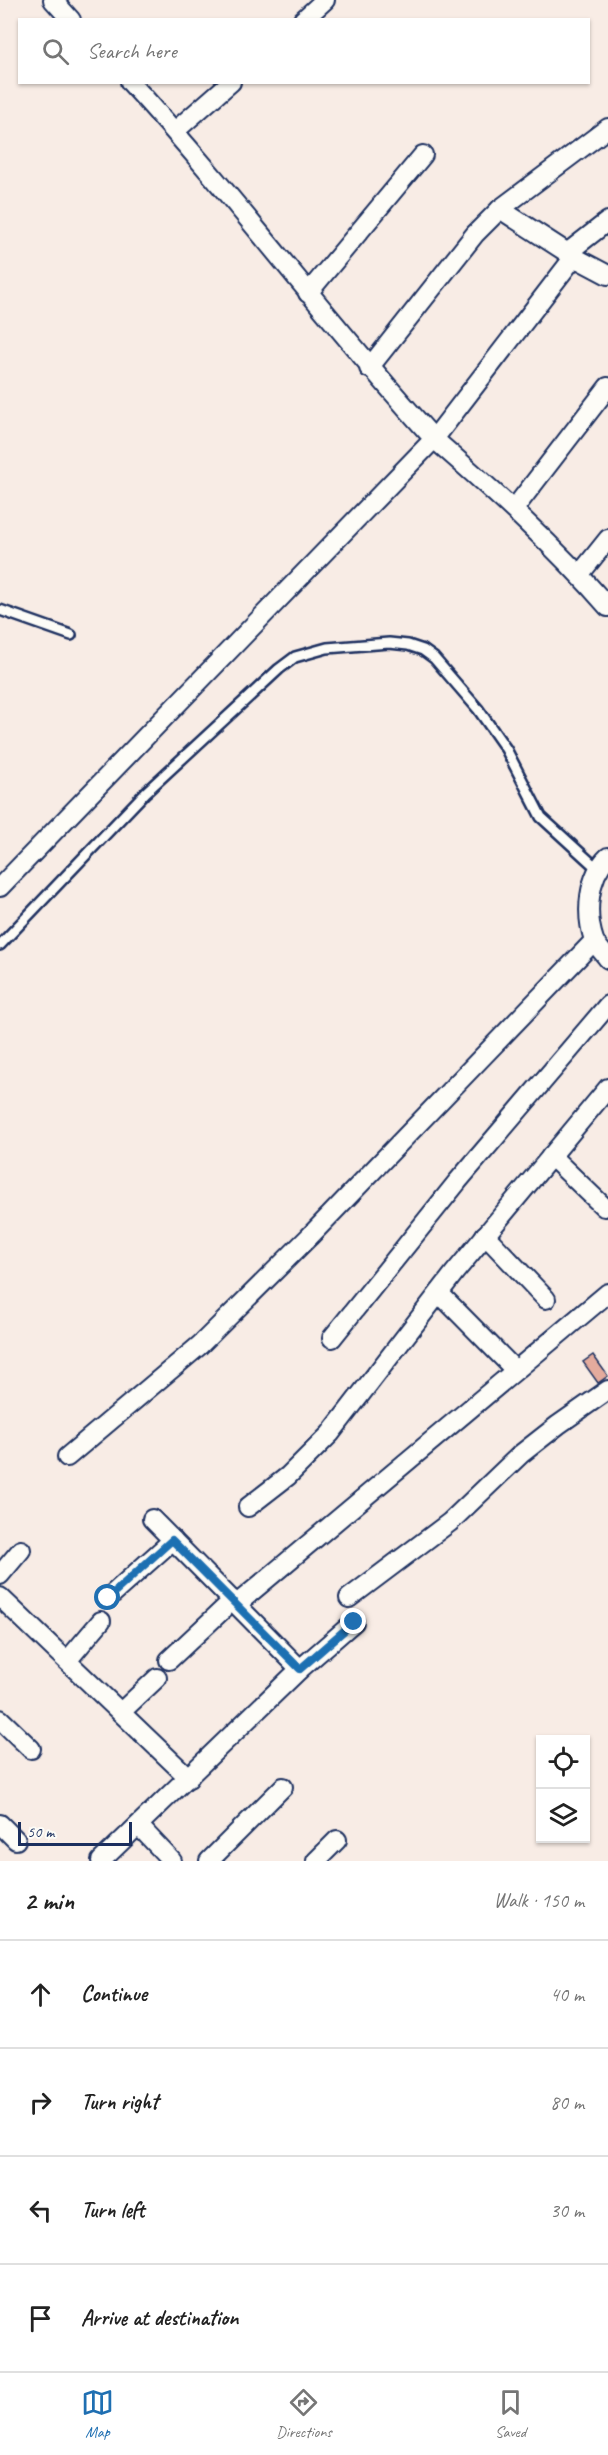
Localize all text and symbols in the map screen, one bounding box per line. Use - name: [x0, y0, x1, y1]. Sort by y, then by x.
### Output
- search box: [18, 18, 590, 84]
- icon: search: [39, 35, 72, 68]
- text: Search here: [87, 37, 177, 65]
- route start: [94, 1584, 120, 1610]
- route end: [340, 1608, 366, 1634]
- map controls: [536, 1735, 590, 1843]
- button: locate: [536, 1735, 590, 1789]
- button: layers: [536, 1789, 590, 1843]
- scale bar: [18, 1819, 132, 1846]
- text: 50 m: [27, 1822, 54, 1842]
- text: 2 min: [24, 1884, 74, 1917]
- text: Walk · 150 m: [494, 1888, 584, 1913]
- icon: ahead: [24, 1978, 57, 2011]
- text: Continue: [81, 1980, 147, 2008]
- text: 40 m: [550, 1982, 584, 2007]
- icon: right: [24, 2086, 57, 2119]
- text: Turn right: [81, 2088, 158, 2116]
- text: 80 m: [550, 2090, 584, 2115]
- icon: left: [24, 2194, 57, 2227]
- text: Turn left: [81, 2196, 145, 2224]
- text: 30 m: [550, 2198, 584, 2223]
- icon: arrive: [24, 2302, 57, 2335]
- text: Arrive at destination: [81, 2304, 238, 2332]
- tab: Map: [81, 2386, 114, 2442]
- tab: Directions: [276, 2386, 332, 2442]
- tab: Saved: [494, 2386, 527, 2442]

